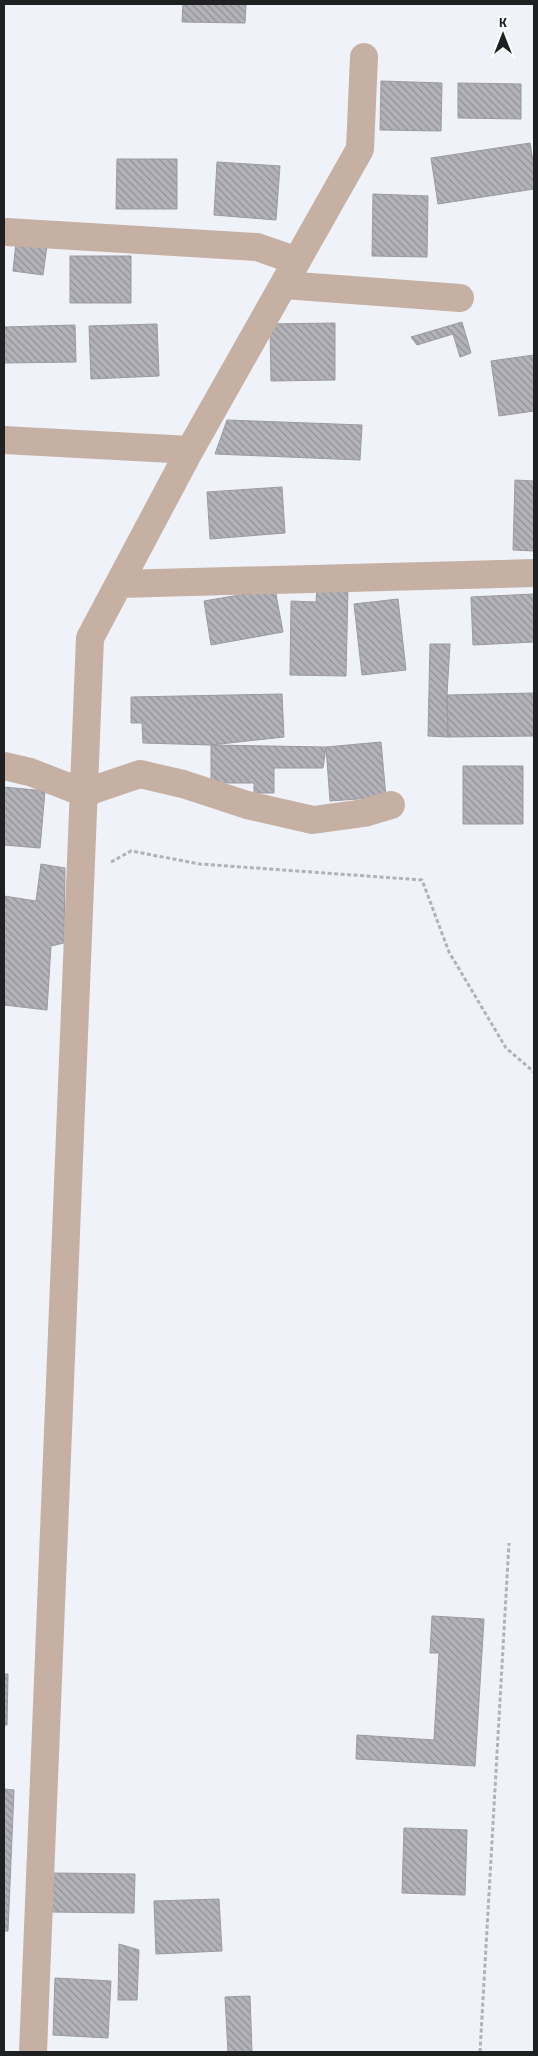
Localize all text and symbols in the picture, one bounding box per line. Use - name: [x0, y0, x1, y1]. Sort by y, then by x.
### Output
- north arrow: [478, 10, 528, 60]
- text: K: [499, 11, 508, 32]

